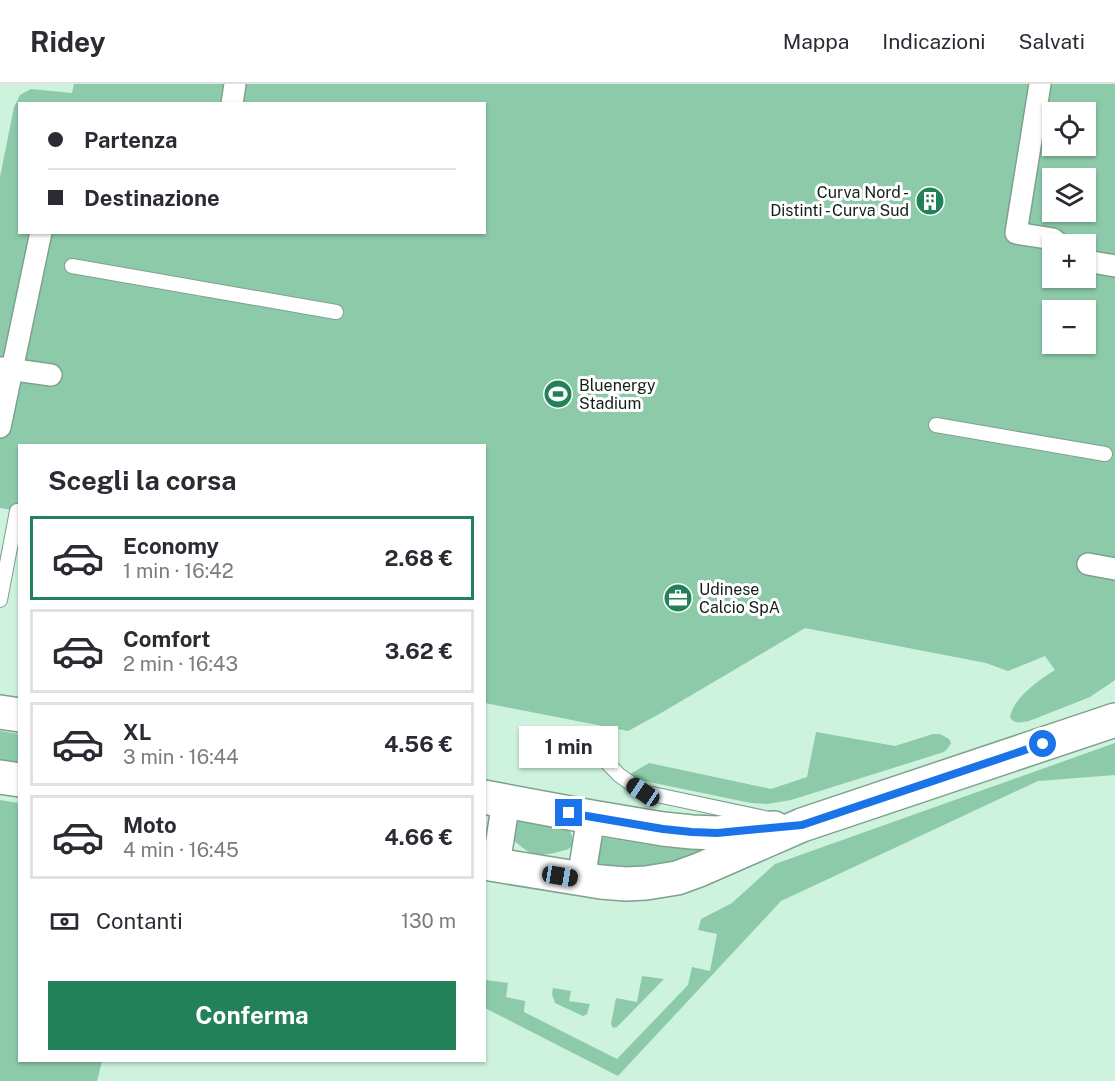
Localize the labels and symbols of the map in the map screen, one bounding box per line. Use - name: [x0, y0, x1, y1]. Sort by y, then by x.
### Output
- place label: Curva Nord - Distinti - Curva Sud: [770, 183, 909, 220]
- building icon: Curva Nord - Distinti - Curva Sud: [914, 185, 946, 217]
- place label: Bluenergy Stadium: [579, 376, 656, 413]
- sports icon: Bluenergy Stadium: [542, 378, 574, 410]
- place label: Udinese Calcio SpA: [699, 580, 780, 617]
- office icon: Udinese Calcio SpA: [662, 582, 694, 614]
- callout: 1 min: [520, 726, 618, 768]
- route start: [1029, 730, 1056, 757]
- car: [623, 774, 663, 810]
- route end: [555, 799, 582, 826]
- car: [541, 864, 579, 888]

